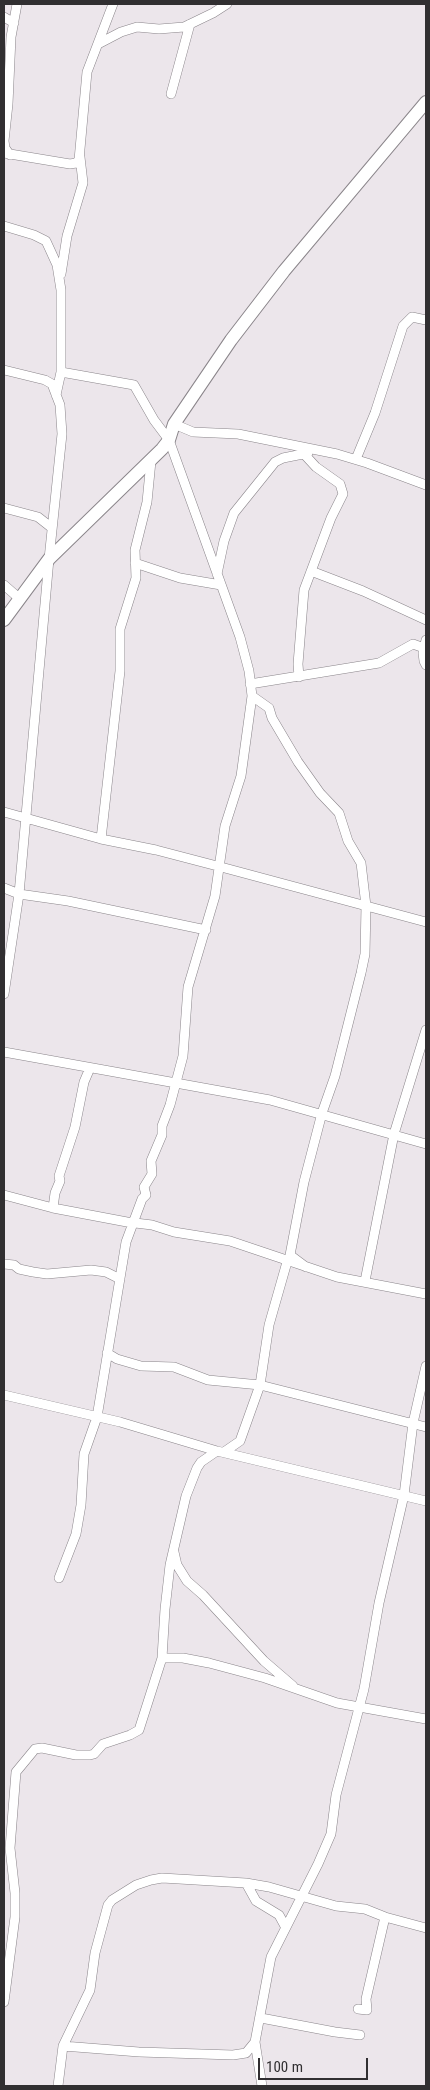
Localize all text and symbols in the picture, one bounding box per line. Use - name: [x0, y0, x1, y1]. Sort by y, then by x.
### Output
- scale bar: [260, 2048, 370, 2080]
- text: 100 m: [266, 2058, 303, 2076]

